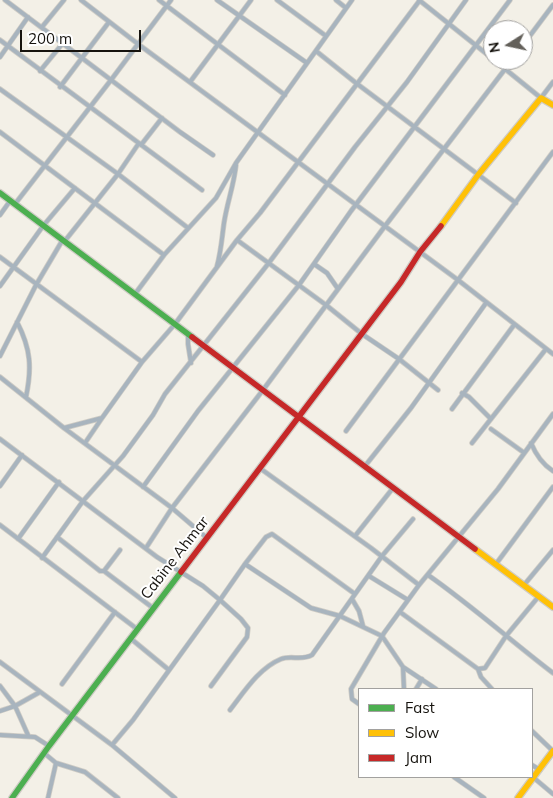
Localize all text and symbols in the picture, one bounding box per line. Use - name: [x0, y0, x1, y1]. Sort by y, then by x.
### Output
- scale bar: [22, 20, 144, 52]
- north arrow: [483, 20, 533, 70]
- text: 200 m: [28, 29, 72, 48]
- text: N: [484, 41, 504, 54]
- street label: Cabine Ahmar: [137, 513, 213, 603]
- legend: [358, 688, 533, 778]
- text: Fast: [405, 698, 435, 717]
- text: Slow: [405, 723, 439, 742]
- text: Jam: [405, 748, 432, 767]

